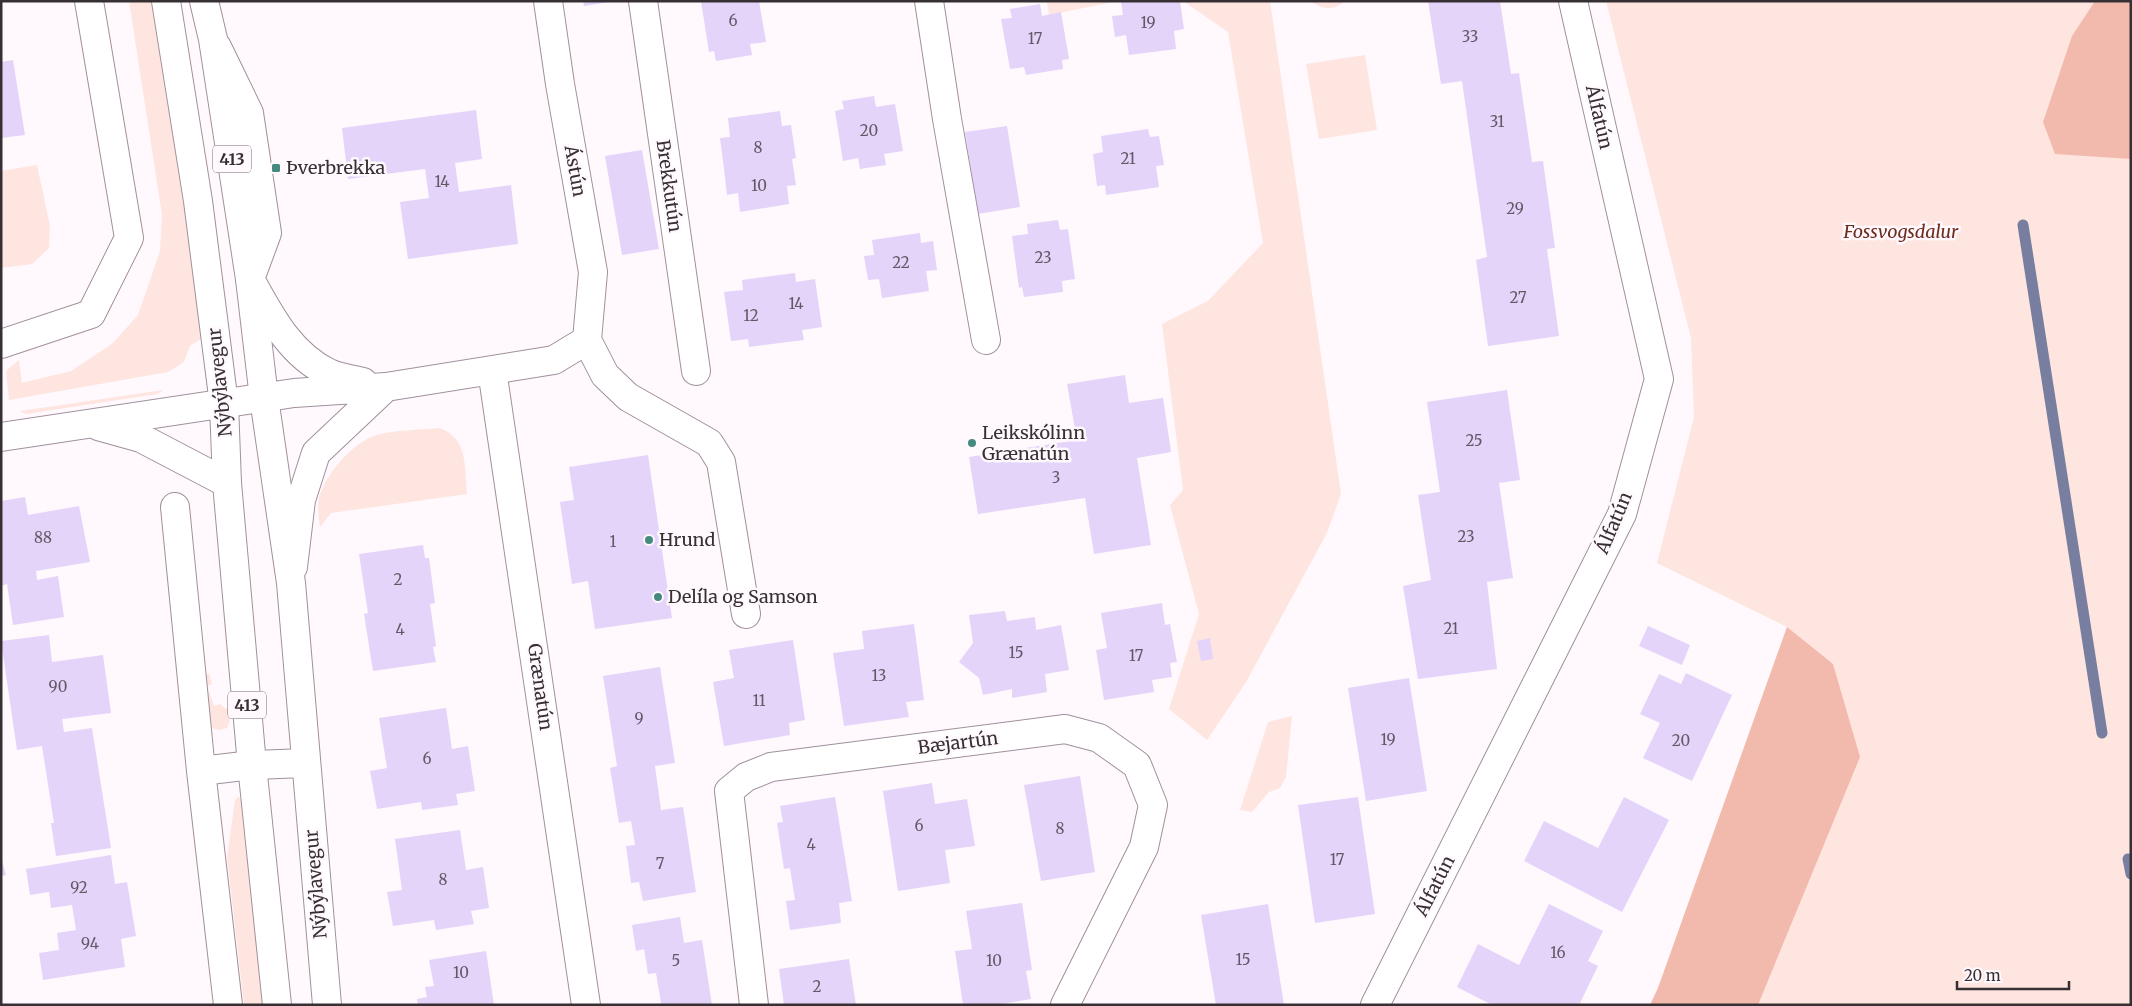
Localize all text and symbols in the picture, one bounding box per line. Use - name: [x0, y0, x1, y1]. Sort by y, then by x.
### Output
- house number: 6: [728, 11, 738, 30]
- house number: 19: [1140, 13, 1156, 32]
- house number: 33: [1462, 27, 1478, 46]
- house number: 17: [1028, 29, 1043, 48]
- street label: Álfatún: [1581, 82, 1618, 151]
- house number: 31: [1490, 112, 1505, 131]
- house number: 20: [860, 121, 878, 140]
- street label: Brekkutún: [652, 138, 687, 234]
- house number: 8: [754, 138, 763, 157]
- street label: Ástún: [559, 142, 591, 198]
- road number: 413: [213, 146, 251, 172]
- house number: 21: [1120, 149, 1136, 168]
- place label: Þverbrekka: [286, 156, 386, 179]
- marker: Þverbrekka: [270, 162, 282, 174]
- house number: 14: [434, 172, 450, 191]
- house number: 10: [751, 176, 767, 195]
- house number: 29: [1506, 199, 1524, 218]
- park label: Fossvogsdalur: [1843, 220, 1959, 243]
- house number: 23: [1035, 248, 1051, 267]
- house number: 22: [892, 253, 910, 272]
- house number: 27: [1510, 288, 1527, 307]
- house number: 14: [788, 294, 804, 313]
- house number: 12: [743, 306, 759, 325]
- street label: Nýbýlavegur: [202, 326, 237, 438]
- place label: Leikskólinn Grænatún: [982, 421, 1085, 465]
- house number: 25: [1465, 431, 1483, 450]
- marker: Leikskólinn Grænatún: [966, 437, 978, 449]
- house number: 3: [1052, 468, 1060, 487]
- street label: Álfatún: [1590, 488, 1637, 558]
- house number: 23: [1458, 527, 1474, 546]
- house number: 88: [34, 528, 52, 547]
- place label: Hrund: [659, 528, 716, 551]
- house number: 1: [610, 532, 617, 551]
- marker: Hrund: [643, 534, 655, 546]
- house number: 2: [394, 570, 403, 589]
- place label: Delíla og Samson: [668, 585, 818, 608]
- marker: Delíla og Samson: [652, 591, 664, 603]
- house number: 21: [1443, 619, 1459, 638]
- house number: 4: [395, 620, 405, 639]
- street label: Grænatún: [523, 642, 558, 732]
- house number: 15: [1008, 643, 1024, 662]
- house number: 17: [1129, 646, 1144, 665]
- house number: 13: [872, 666, 886, 685]
- house number: 90: [49, 677, 67, 696]
- house number: 11: [752, 691, 766, 710]
- road number: 413: [228, 692, 266, 718]
- house number: 9: [634, 709, 644, 728]
- street label: Bæjartún: [916, 726, 1000, 759]
- house number: 19: [1380, 730, 1396, 749]
- house number: 20: [1672, 731, 1690, 750]
- house number: 6: [422, 749, 432, 768]
- house number: 6: [914, 816, 924, 835]
- house number: 8: [1056, 819, 1065, 838]
- street label: Nýbýlavegur: [299, 828, 332, 940]
- house number: 4: [806, 835, 816, 854]
- house number: 17: [1330, 850, 1345, 869]
- street label: Álfatún: [1409, 851, 1460, 921]
- house number: 7: [656, 854, 665, 873]
- house number: 8: [439, 870, 448, 889]
- house number: 92: [70, 878, 88, 897]
- house number: 94: [81, 934, 99, 953]
- house number: 16: [1550, 943, 1566, 962]
- house number: 15: [1235, 950, 1251, 969]
- house number: 5: [672, 951, 680, 970]
- house number: 10: [986, 951, 1002, 970]
- scale bar: [1957, 958, 2070, 990]
- house number: 10: [453, 963, 469, 982]
- text: 20 m: [1964, 966, 2001, 985]
- house number: 2: [813, 977, 822, 996]

